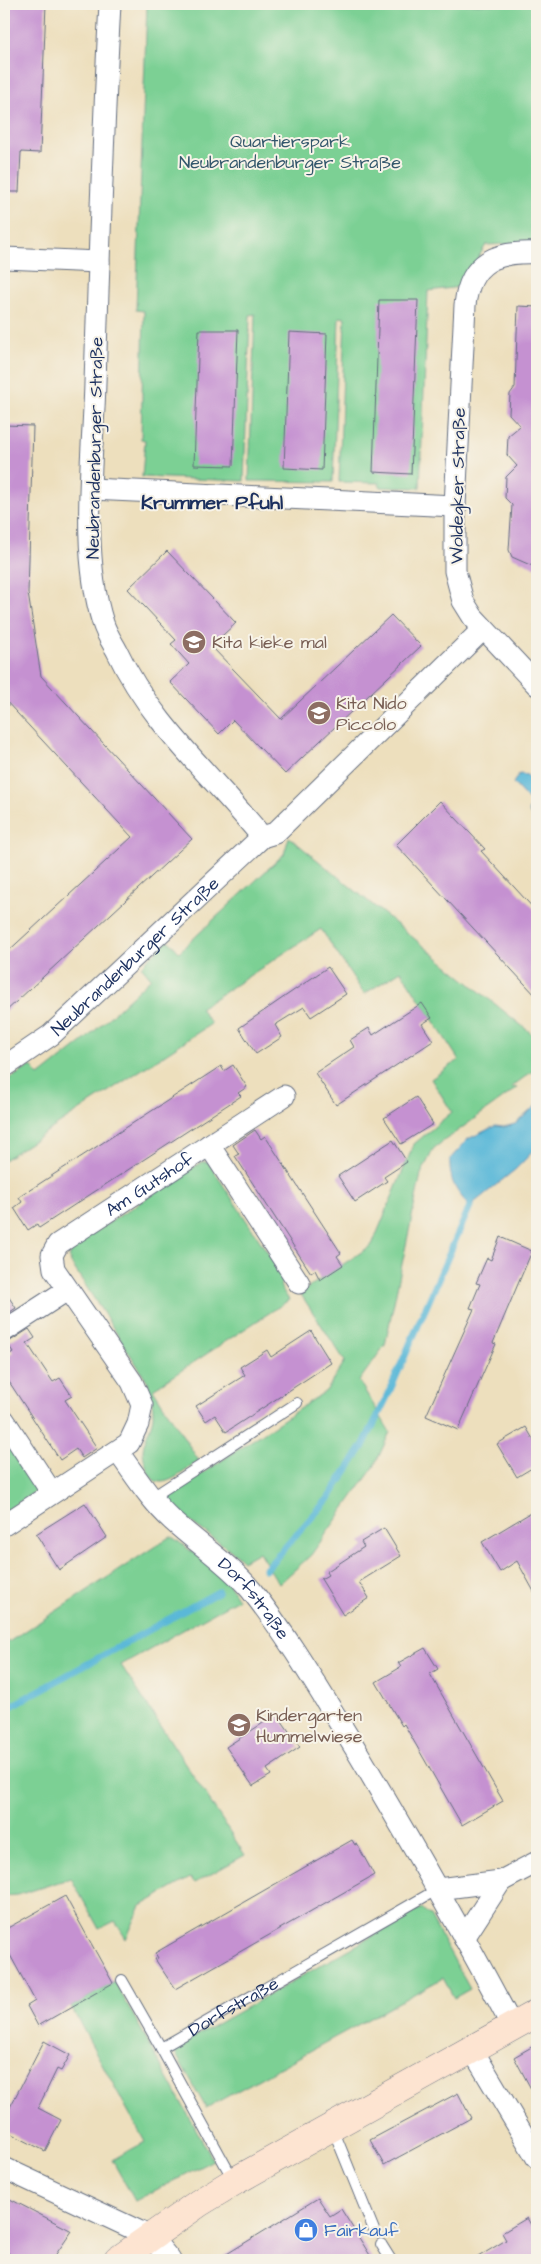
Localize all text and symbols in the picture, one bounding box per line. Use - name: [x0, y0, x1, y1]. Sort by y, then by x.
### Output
- park label: Quartierspark Neubrandenburger Straße: [179, 129, 401, 176]
- street label: Neubrandenburger Straße: [81, 336, 110, 559]
- street label: Woldegker Straße: [444, 407, 473, 564]
- district label: Krummer Pfuhl: [141, 489, 283, 517]
- school or university icon: Kita kieke mal: [181, 629, 207, 655]
- place label: Kita kieke mal: [212, 630, 327, 655]
- place label: Kita Nido Piccolo: [336, 691, 407, 737]
- school or university icon: Kita Nido Piccolo: [306, 700, 332, 726]
- street label: Neubrandenburger Straße: [45, 871, 225, 1041]
- street label: Am Gutshof: [100, 1146, 198, 1222]
- street label: Dorfstraße: [213, 1551, 296, 1645]
- place label: Kindergarten Hummelwiese: [256, 1703, 363, 1749]
- school or university icon: Kindergarten Hummelwiese: [226, 1712, 252, 1738]
- street label: Dorfstraße: [183, 1971, 283, 2042]
- shop icon: Fairkauf: [293, 2217, 319, 2243]
- place label: Fairkauf: [324, 2218, 399, 2243]

